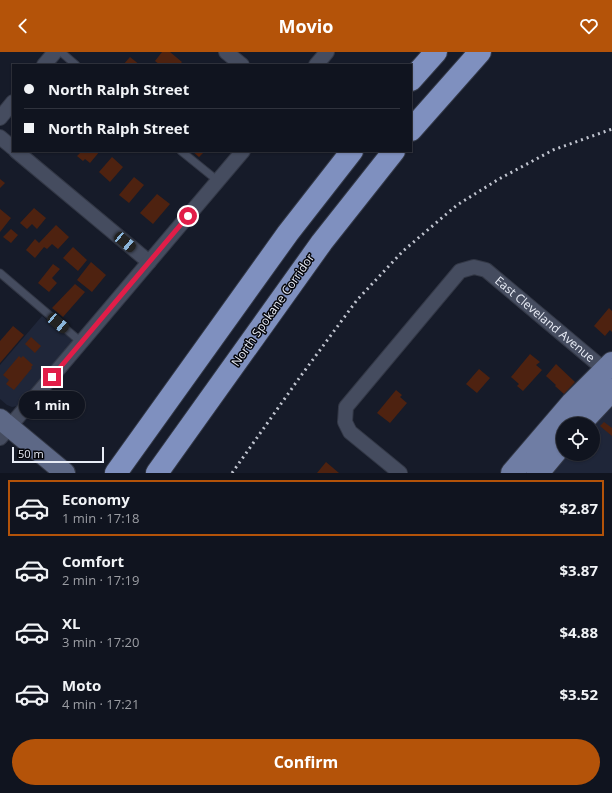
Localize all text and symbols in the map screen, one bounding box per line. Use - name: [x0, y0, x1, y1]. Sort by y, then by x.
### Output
- text: Movio: [279, 14, 334, 38]
- icon: back: [12, 15, 34, 37]
- icon: heart: [578, 15, 600, 37]
- text: North Ralph Street: [48, 79, 189, 99]
- text: North Ralph Street: [48, 118, 189, 138]
- route start: [179, 207, 197, 225]
- car: [112, 230, 138, 254]
- street label: North Spokane Corridor: [227, 250, 318, 370]
- street label: East Cleveland Avenue: [491, 272, 599, 366]
- car: [45, 311, 71, 335]
- route end: [43, 368, 61, 386]
- callout: 1 min: [19, 391, 85, 419]
- text: 1 min: [34, 396, 70, 414]
- map controls: [556, 417, 600, 461]
- button: locate: [556, 417, 600, 461]
- scale bar: [12, 445, 104, 464]
- text: 50 m: [18, 446, 44, 461]
- text: Economy: [62, 489, 130, 509]
- icon: car: [14, 490, 50, 526]
- text: $2.87: [559, 498, 598, 518]
- text: 1 min · 17:18: [62, 509, 139, 527]
- text: Comfort: [62, 551, 124, 571]
- icon: car: [14, 552, 50, 588]
- text: $3.87: [559, 560, 598, 580]
- text: 2 min · 17:19: [62, 571, 139, 589]
- text: XL: [62, 613, 80, 633]
- icon: car: [14, 614, 50, 650]
- text: $4.88: [559, 622, 598, 642]
- text: 3 min · 17:20: [62, 633, 139, 651]
- text: Moto: [62, 675, 101, 695]
- icon: car: [14, 676, 50, 712]
- text: $3.52: [559, 684, 598, 704]
- text: 4 min · 17:21: [62, 695, 139, 713]
- button: Confirm: [12, 739, 600, 785]

